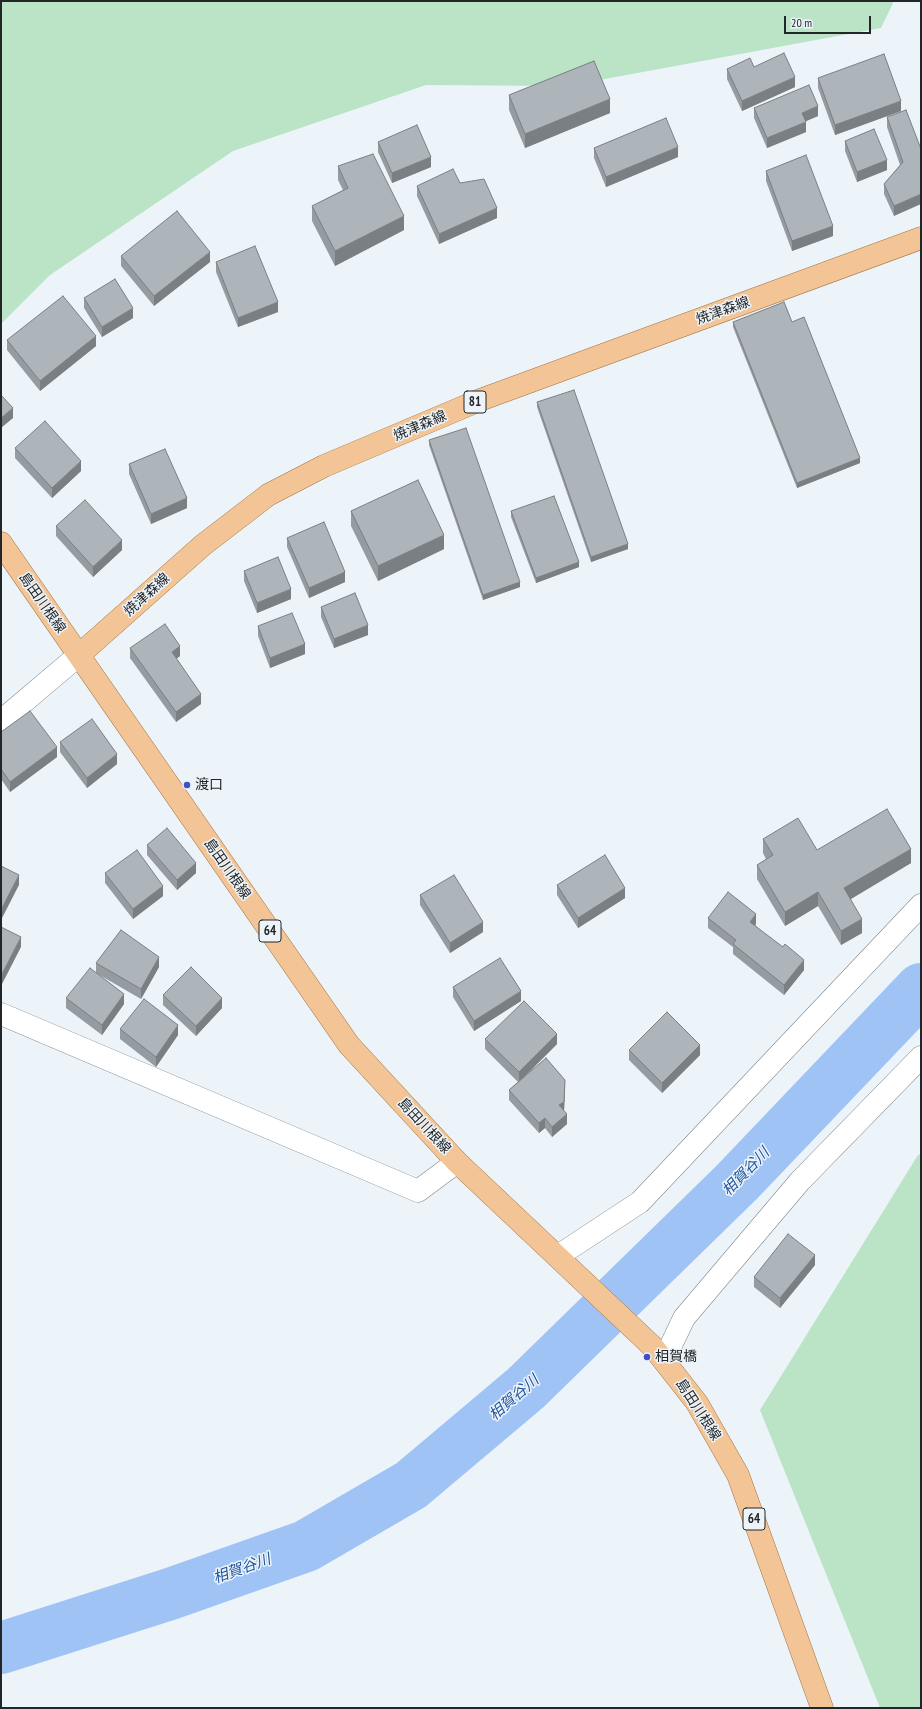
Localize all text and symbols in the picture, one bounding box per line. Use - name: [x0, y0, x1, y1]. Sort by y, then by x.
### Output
- scale bar: [786, 8, 873, 34]
- text: 20 m: [791, 15, 812, 30]
- street label: 焼津森線: [694, 294, 752, 328]
- road number: 81: [464, 391, 486, 413]
- street label: 焼津森線: [391, 407, 449, 445]
- street label: 島田川根線: [15, 570, 69, 636]
- street label: 焼津森線: [121, 570, 173, 620]
- place label: 渡口: [195, 777, 223, 793]
- marker: 渡口: [182, 780, 192, 790]
- street label: 島田川根線: [200, 836, 254, 902]
- road number: 64: [259, 920, 281, 942]
- street label: 島田川根線: [394, 1095, 454, 1157]
- water label: 相賀谷川: [719, 1144, 773, 1200]
- place label: 相賀橋: [655, 1349, 697, 1365]
- marker: 相賀橋: [642, 1352, 652, 1362]
- water label: 相賀谷川: [485, 1372, 543, 1424]
- street label: 島田川根線: [672, 1376, 724, 1444]
- road number: 64: [743, 1508, 765, 1530]
- water label: 相賀谷川: [211, 1550, 273, 1588]

